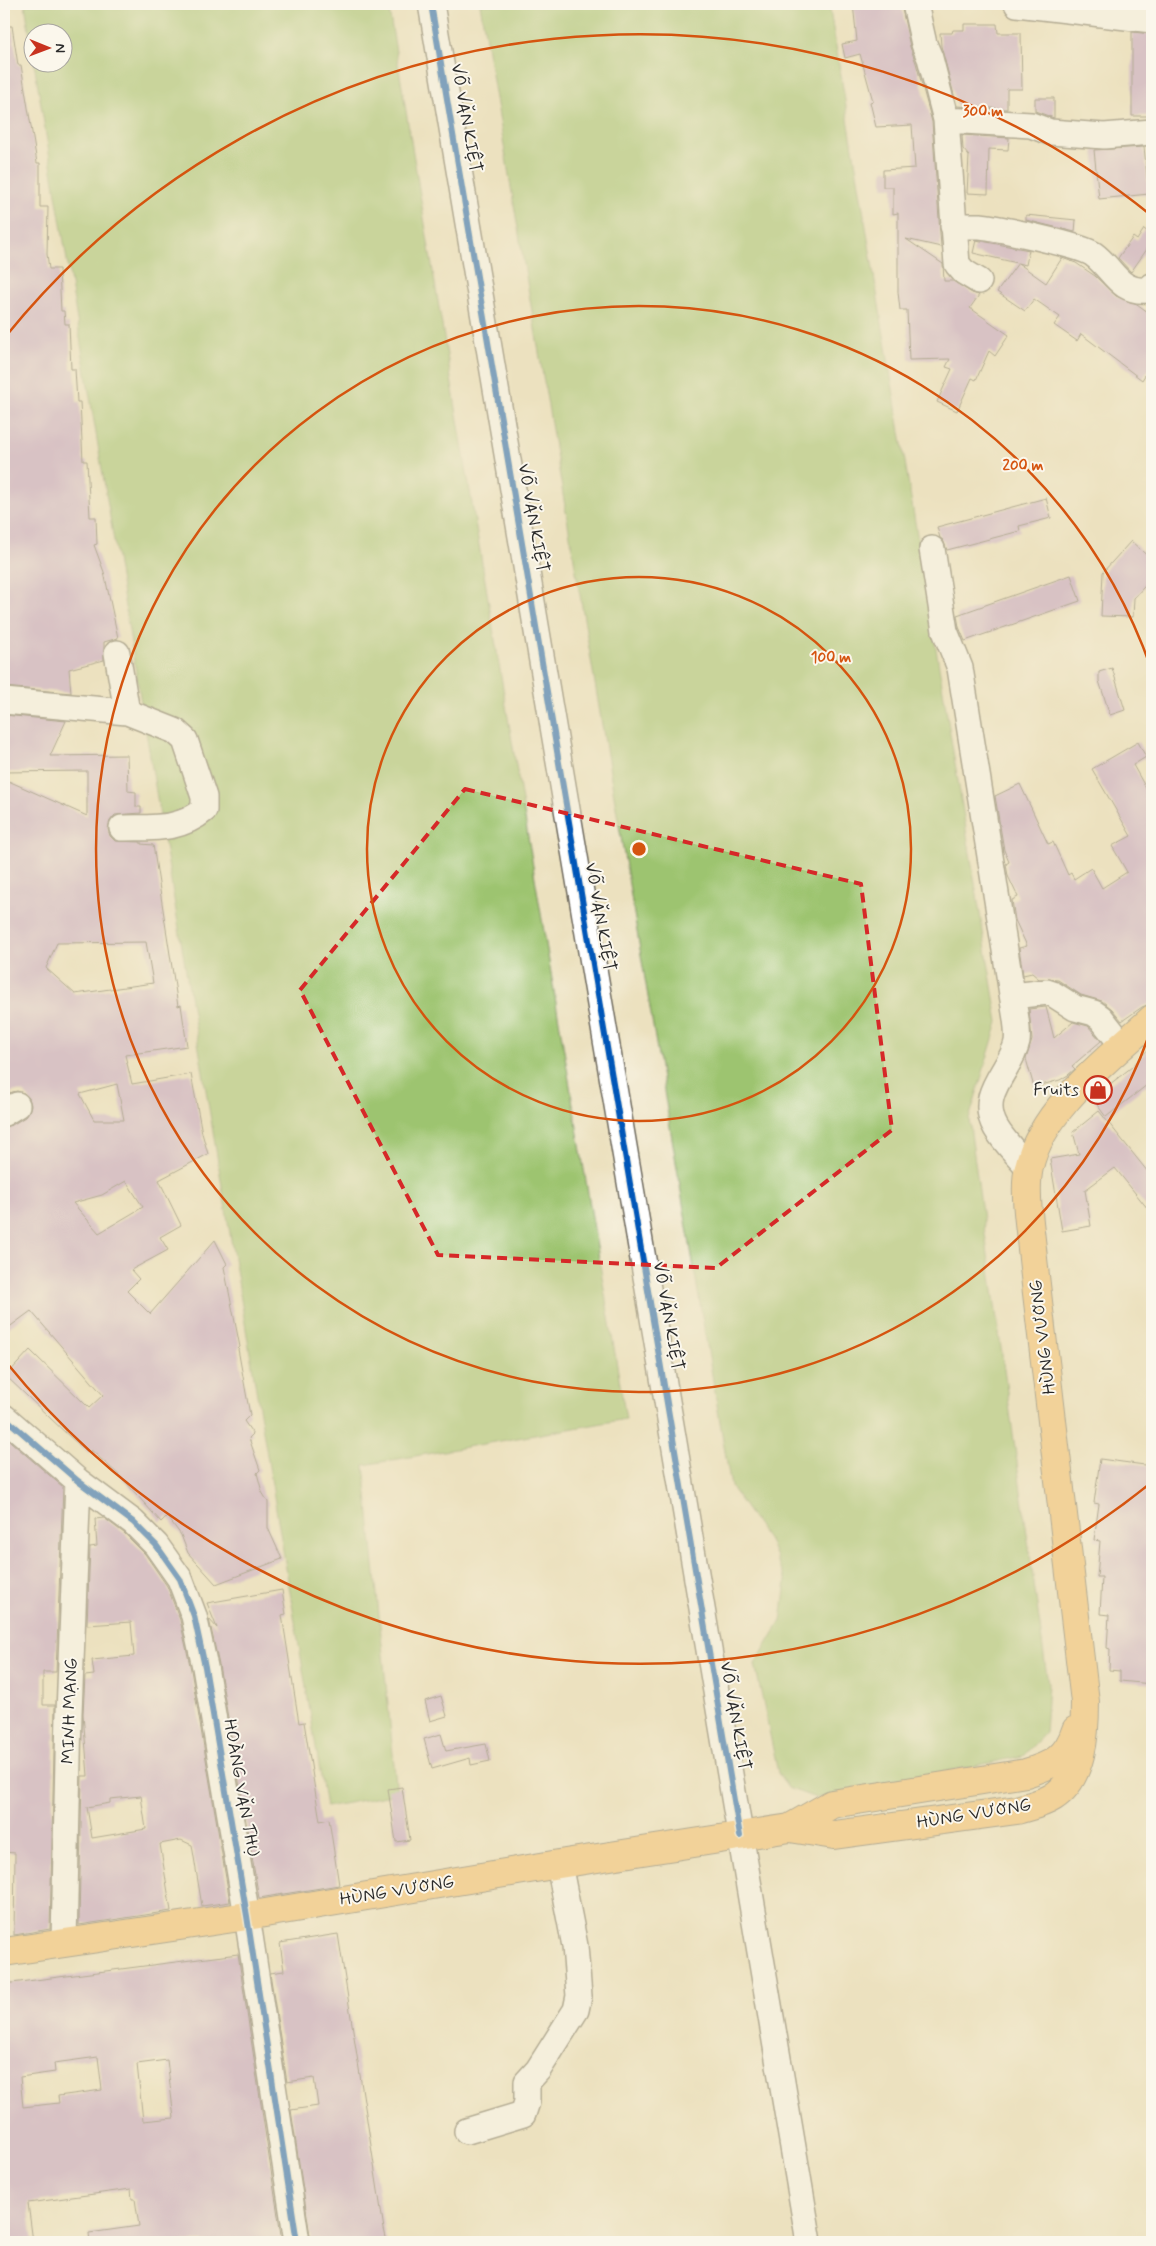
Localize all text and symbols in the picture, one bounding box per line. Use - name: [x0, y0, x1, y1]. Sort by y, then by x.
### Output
- north arrow: [22, 22, 72, 72]
- text: N: [51, 43, 69, 53]
- street label: VÕ VĂN KIỆT: [445, 61, 487, 175]
- text: 300 m: [963, 102, 1003, 122]
- text: 200 m: [1003, 456, 1044, 476]
- street label: VÕ VĂN KIỆT: [512, 461, 554, 575]
- text: 100 m: [811, 648, 851, 668]
- centre of rings: [630, 840, 648, 858]
- street label: VÕ VĂN KIỆT: [579, 860, 621, 974]
- shop icon: Fruits: [1083, 1075, 1113, 1105]
- place label: Fruits: [1033, 1078, 1079, 1102]
- street label: VÕ VĂN KIỆT: [647, 1259, 689, 1373]
- street label: HÙNG VƯƠNG: [1024, 1278, 1062, 1396]
- street label: MINH MẠNG: [56, 1657, 84, 1765]
- street label: VÕ VĂN KIỆT: [714, 1659, 756, 1773]
- street label: HOÀNG VĂN THỤ: [217, 1717, 265, 1859]
- street label: HÙNG VƯƠNG: [915, 1793, 1033, 1835]
- street label: HÙNG VƯƠNG: [338, 1870, 456, 1912]

